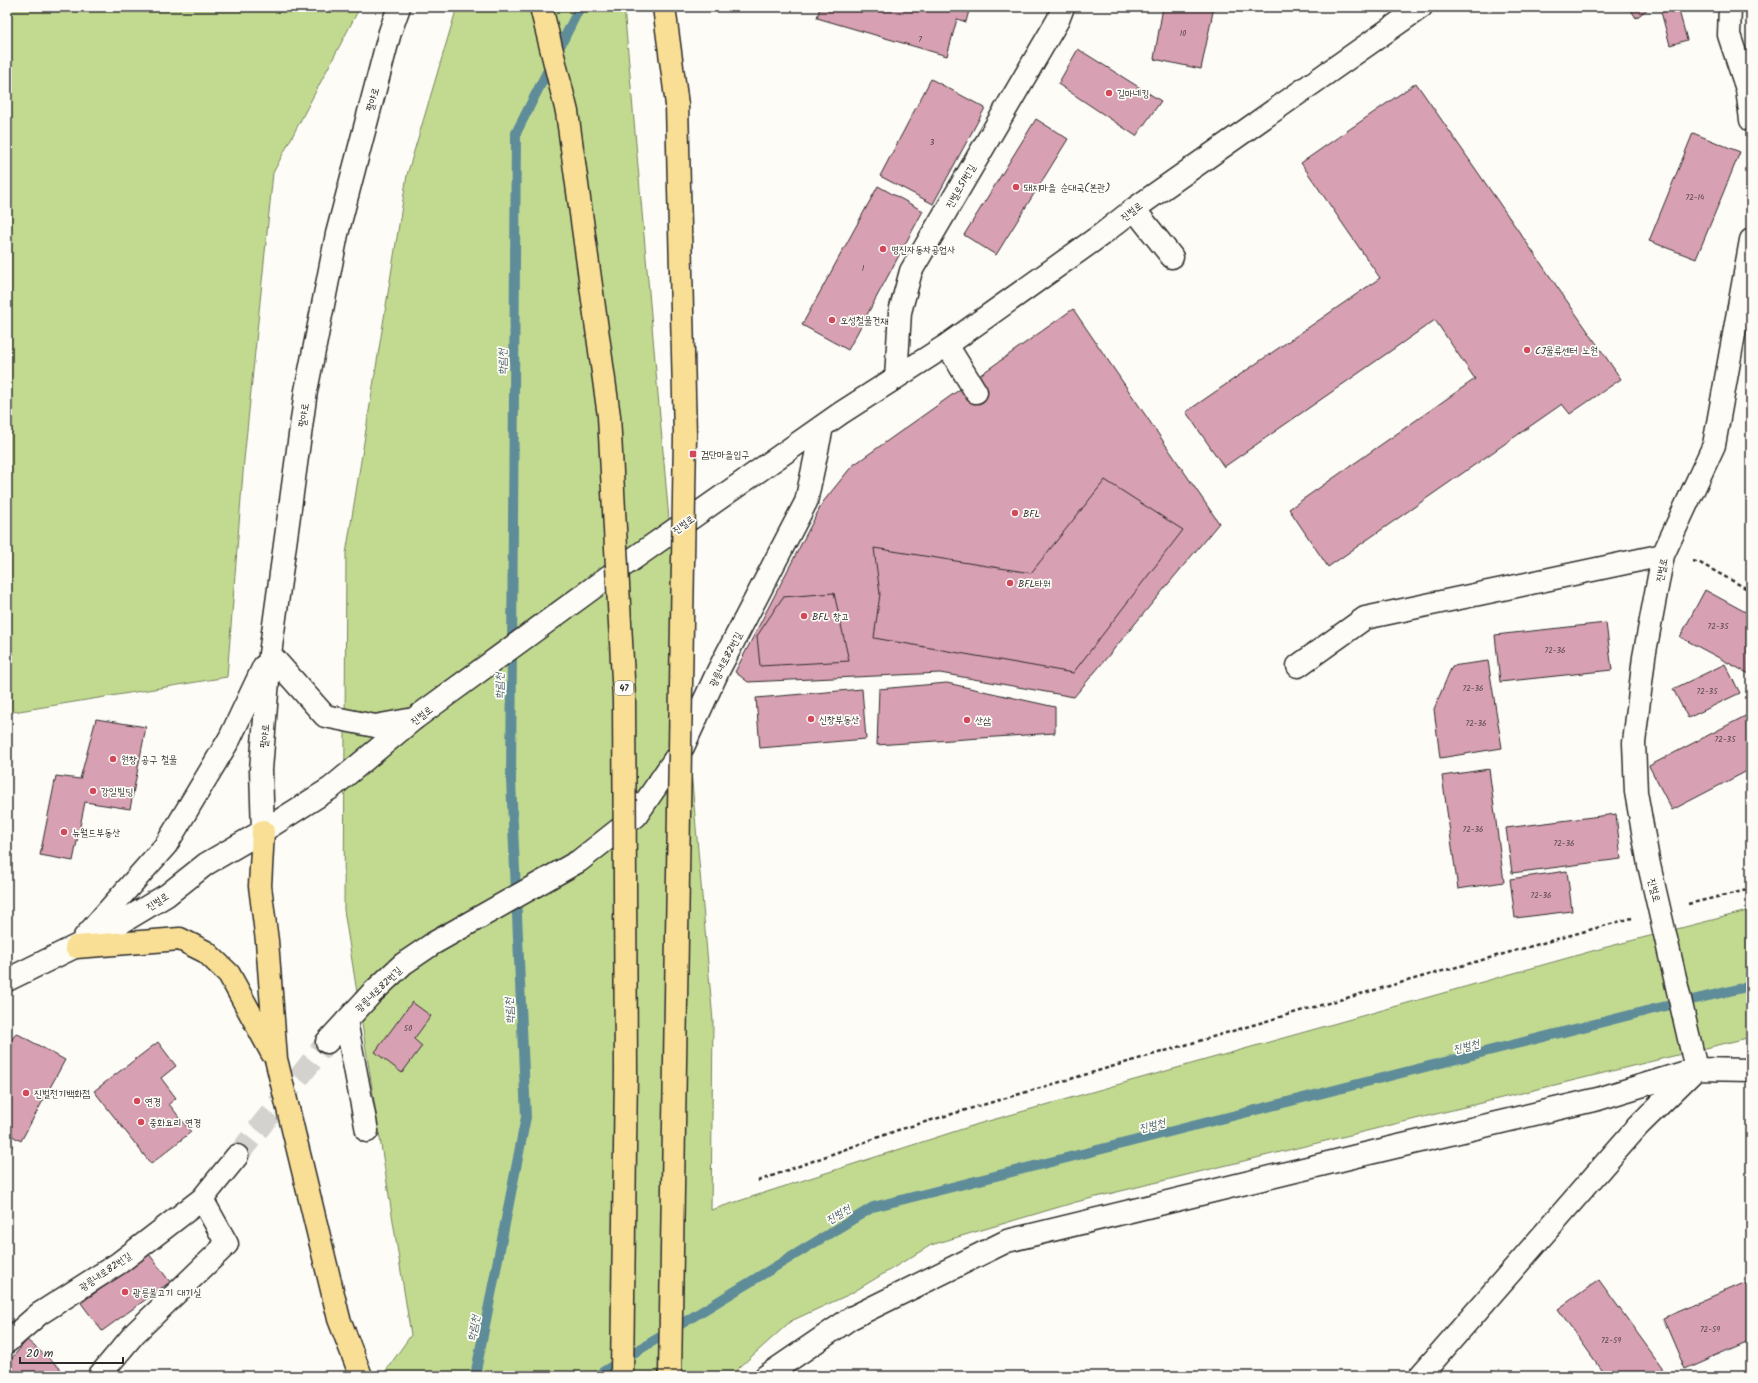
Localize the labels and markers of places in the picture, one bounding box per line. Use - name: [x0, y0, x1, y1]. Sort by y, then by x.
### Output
- place label: 길마네킹: [1117, 86, 1149, 102]
- marker: 길마네킹: [1104, 88, 1114, 98]
- place label: 돼지마을 순대국(본관): [1024, 180, 1110, 196]
- marker: 돼지마을 순대국(본관): [1011, 182, 1021, 192]
- place label: 명진자동차공업사: [891, 242, 955, 258]
- marker: 명진자동차공업사: [878, 244, 888, 254]
- place label: 오성철물건재: [840, 313, 888, 329]
- marker: 오성철물건재: [827, 315, 837, 325]
- place label: CJ물류센터 노원: [1535, 343, 1598, 359]
- marker: CJ물류센터 노원: [1522, 345, 1532, 355]
- place label: 검단마을입구: [701, 447, 749, 463]
- marker: 검단마을입구: [688, 449, 698, 459]
- place label: BFL: [1023, 506, 1040, 522]
- marker: BFL: [1010, 508, 1020, 518]
- place label: BFL타워: [1018, 576, 1051, 592]
- marker: BFL타워: [1005, 578, 1015, 588]
- place label: BFL 창고: [812, 609, 849, 625]
- marker: BFL 창고: [799, 611, 809, 621]
- place label: 신창부동산: [819, 712, 859, 728]
- place label: 산삼: [975, 713, 991, 729]
- marker: 신창부동산: [806, 714, 816, 724]
- marker: 산삼: [962, 715, 972, 725]
- place label: 원창 공구 철물: [121, 752, 177, 768]
- marker: 원창 공구 철물: [108, 754, 118, 764]
- place label: 강일빌딩: [101, 784, 133, 800]
- marker: 강일빌딩: [88, 786, 98, 796]
- place label: 뉴월드부동산: [72, 825, 120, 841]
- marker: 뉴월드부동산: [59, 827, 69, 837]
- place label: 진벌전기백화점: [34, 1086, 90, 1102]
- marker: 진벌전기백화점: [21, 1088, 31, 1098]
- place label: 연경: [145, 1094, 161, 1110]
- marker: 연경: [132, 1096, 142, 1106]
- place label: 중화요리 연경: [149, 1115, 201, 1131]
- marker: 중화요리 연경: [136, 1117, 146, 1127]
- place label: 광릉불고기 대기실: [133, 1285, 201, 1301]
- marker: 광릉불고기 대기실: [120, 1287, 130, 1297]

